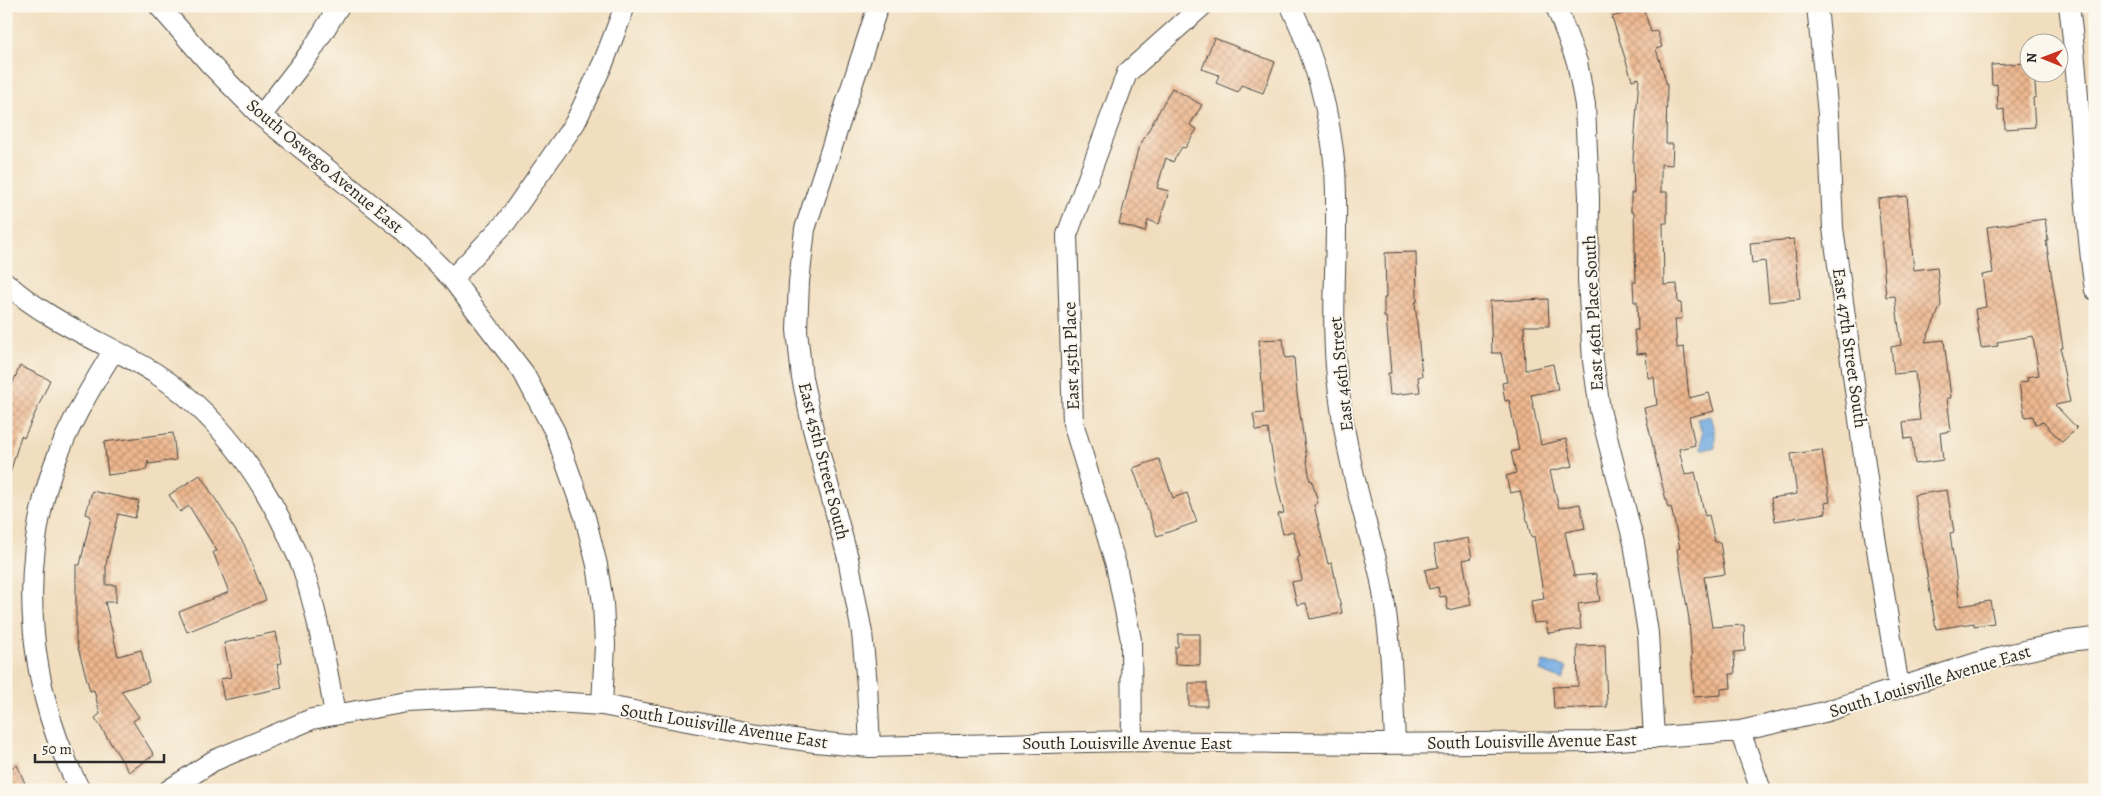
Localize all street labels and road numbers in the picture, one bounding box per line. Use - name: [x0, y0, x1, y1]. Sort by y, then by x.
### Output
- street label: South Oswego Avenue East: [242, 93, 408, 239]
- street label: East 46th Place South: [1577, 234, 1609, 392]
- street label: East 47th Street South: [1827, 266, 1873, 430]
- street label: East 45th Place: [1057, 301, 1085, 411]
- street label: East 46th Street: [1323, 315, 1359, 433]
- street label: East 45th Street South: [793, 380, 855, 543]
- street label: South Louisville Avenue East: [1826, 639, 2034, 723]
- street label: South Louisville Avenue East: [619, 698, 829, 754]
- street label: South Louisville Avenue East: [1427, 727, 1637, 755]
- street label: South Louisville Avenue East: [1022, 731, 1232, 755]

